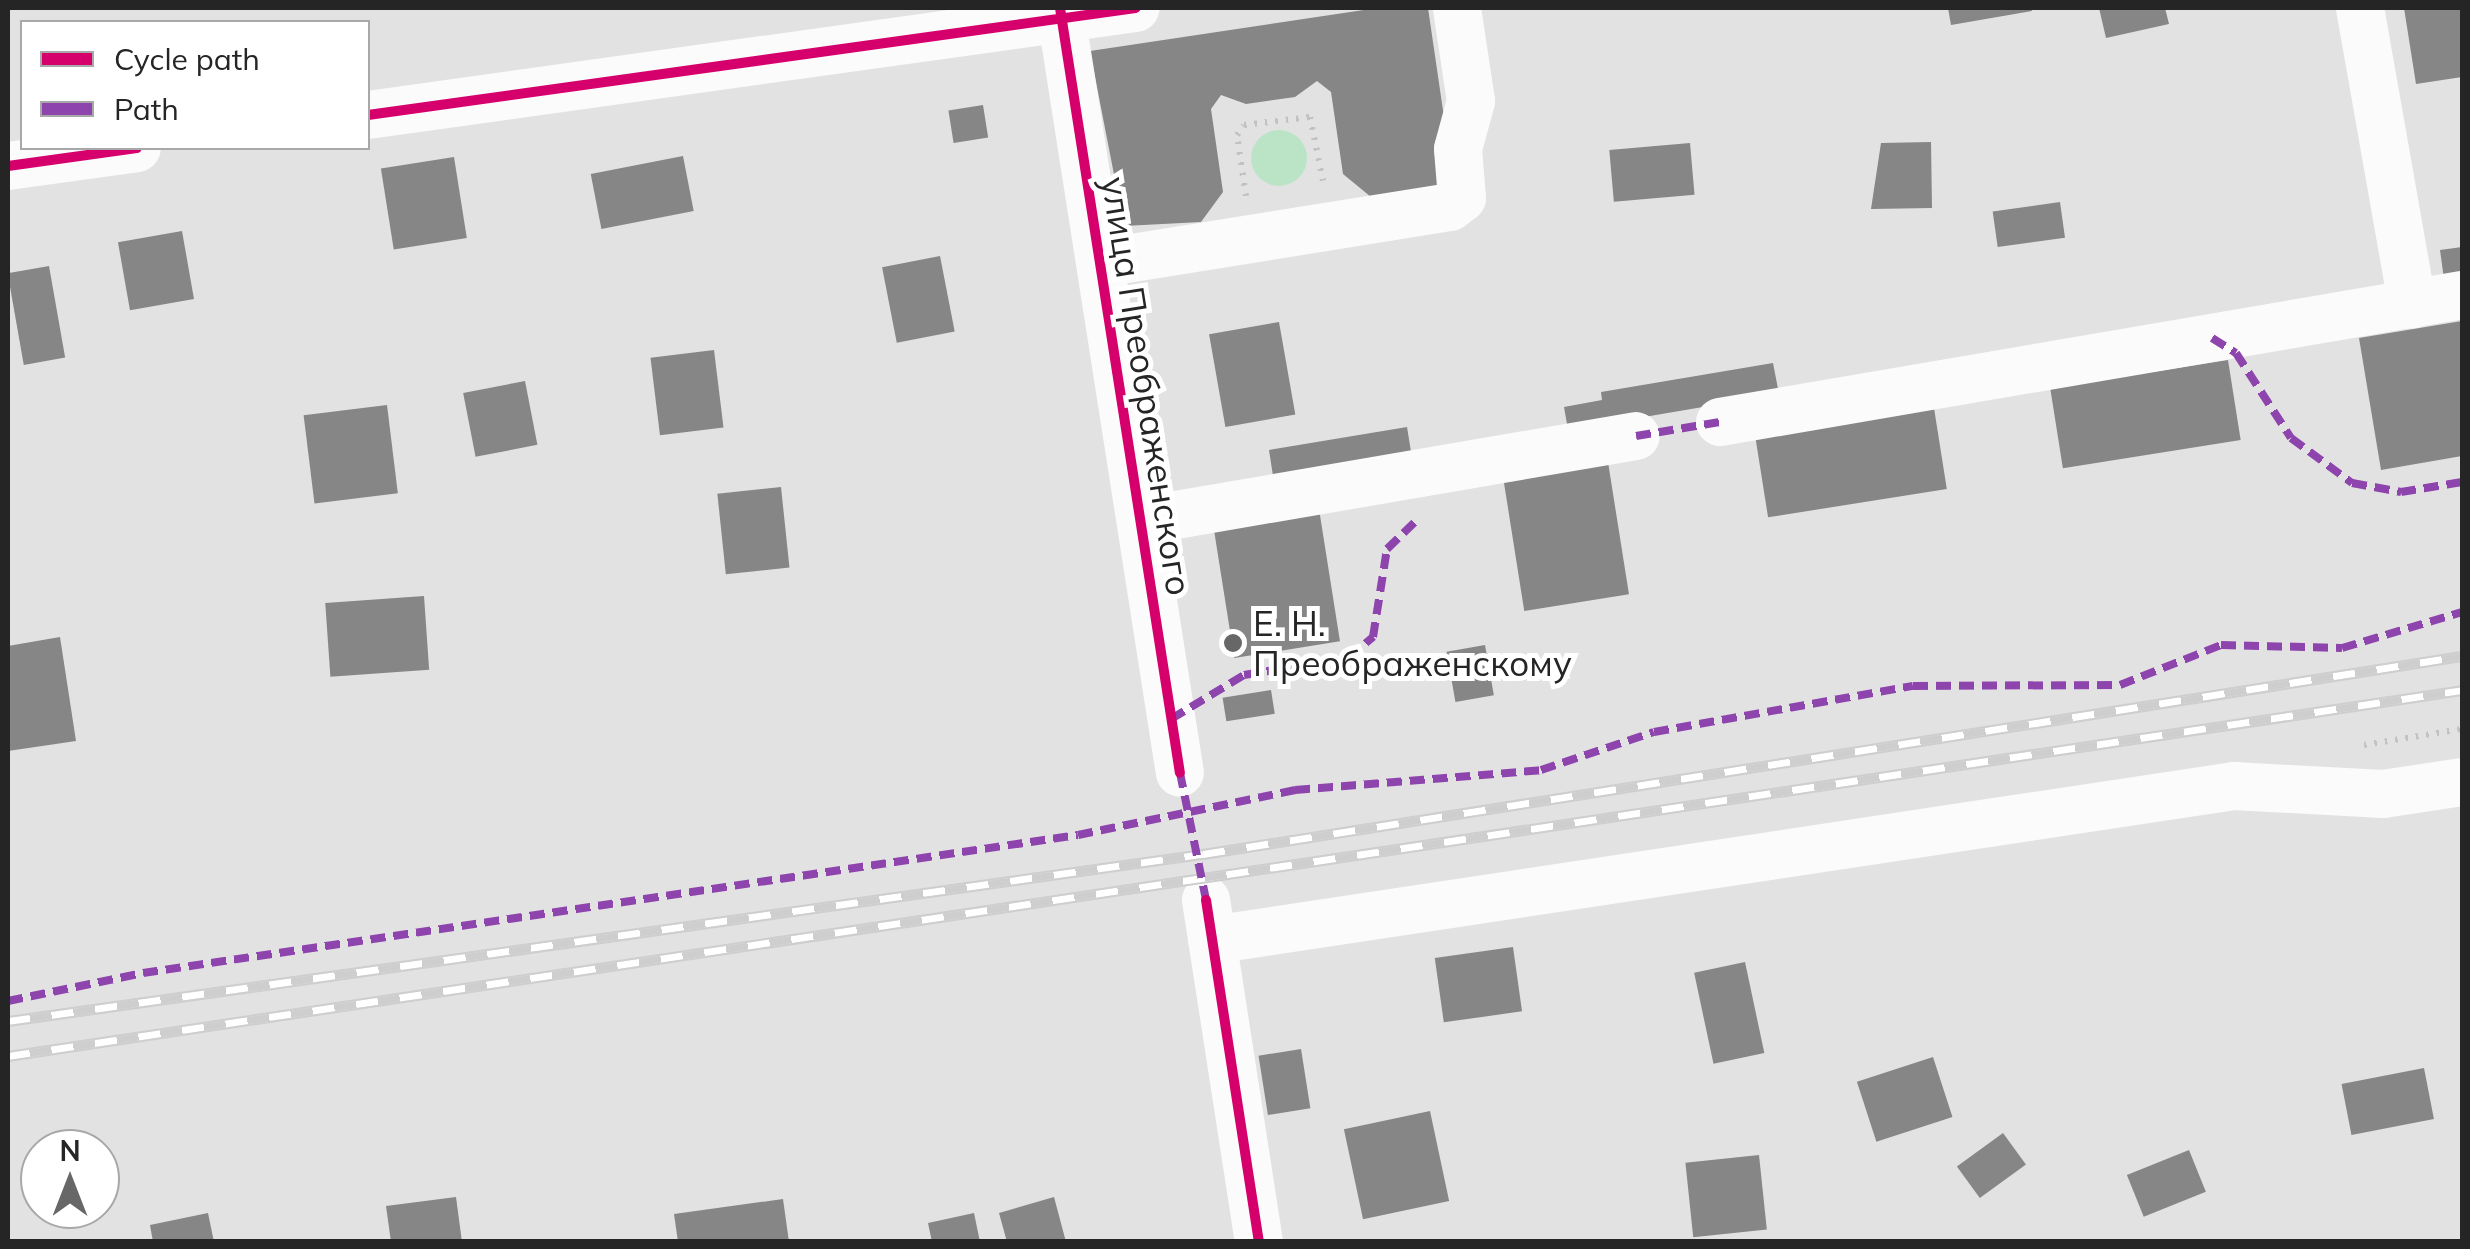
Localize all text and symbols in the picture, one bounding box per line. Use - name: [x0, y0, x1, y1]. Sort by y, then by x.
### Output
- legend: [20, 20, 370, 150]
- text: Cycle path: [114, 40, 260, 78]
- text: Path: [114, 90, 179, 128]
- street label: улица Преображенского: [1093, 174, 1201, 598]
- place label: Е. Н. Преображенскому: [1253, 602, 1572, 684]
- marker: Е. Н. Преображенскому: [1222, 632, 1244, 654]
- north arrow: [20, 1129, 120, 1229]
- text: N: [59, 1133, 81, 1168]

